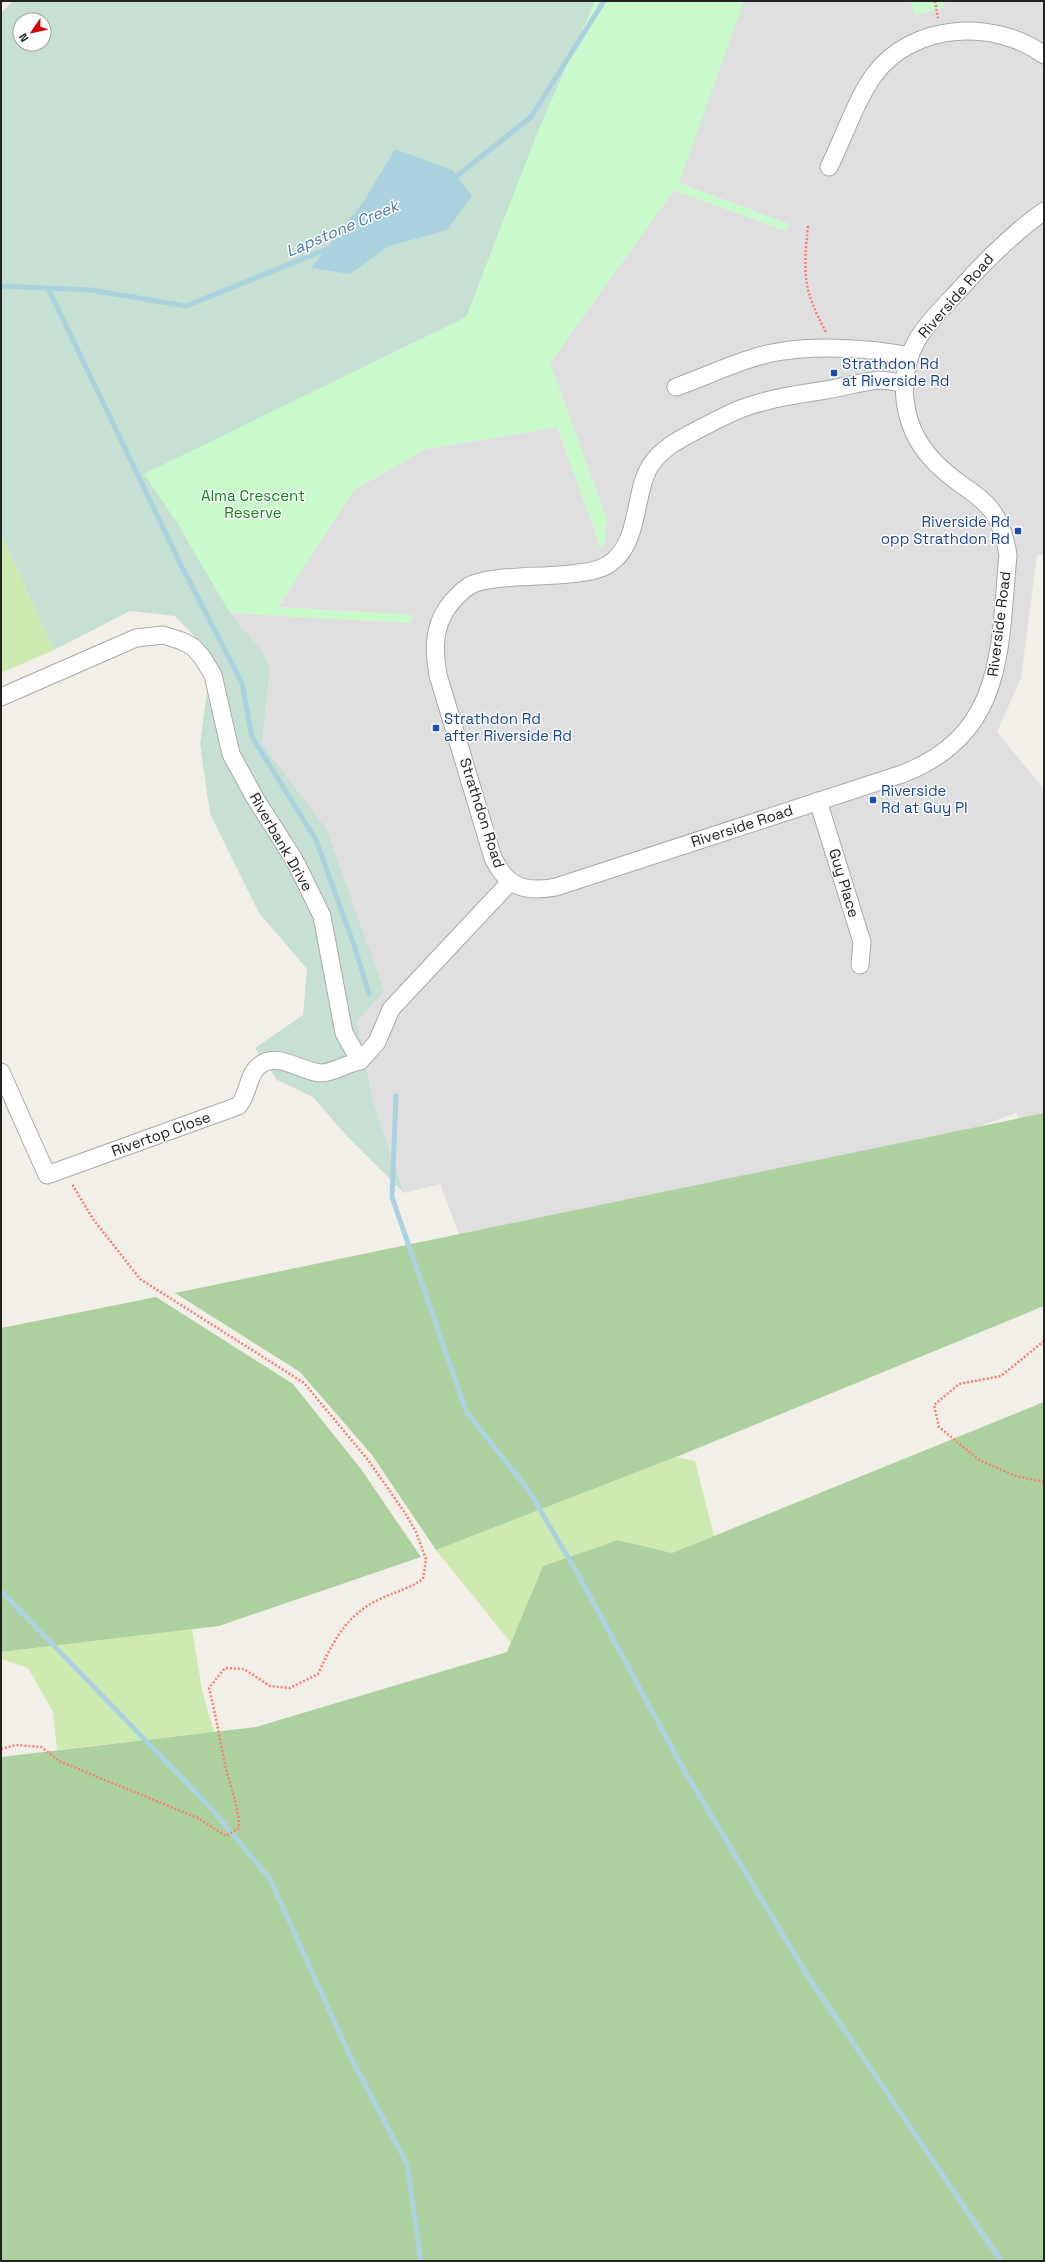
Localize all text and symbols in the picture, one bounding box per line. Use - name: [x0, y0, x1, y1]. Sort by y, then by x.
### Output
- north arrow: [12, 12, 52, 52]
- text: N: [16, 31, 32, 45]
- water label: Lapstone Creek: [283, 194, 404, 262]
- street label: Riverside Road: [914, 249, 998, 342]
- place label: Strathdon Rd at Riverside Rd: [842, 354, 949, 390]
- marker: Strathdon Rd at Riverside Rd: [829, 368, 839, 378]
- park label: Alma Crescent Reserve: [201, 486, 305, 522]
- place label: Riverside Rd opp Strathdon Rd: [881, 512, 1010, 548]
- marker: Riverside Rd opp Strathdon Rd: [1013, 526, 1023, 536]
- street label: Riverside Road: [983, 570, 1014, 678]
- place label: Strathdon Rd after Riverside Rd: [444, 709, 572, 745]
- marker: Strathdon Rd after Riverside Rd: [431, 723, 441, 733]
- street label: Strathdon Road: [456, 755, 509, 870]
- place label: Riverside Rd at Guy Pl: [881, 781, 968, 817]
- street label: Riverbank Drive: [246, 789, 317, 895]
- marker: Riverside Rd at Guy Pl: [868, 795, 878, 805]
- street label: Riverside Road: [688, 800, 795, 851]
- street label: Guy Place: [825, 846, 864, 920]
- street label: Rivertop Close: [109, 1107, 213, 1160]

